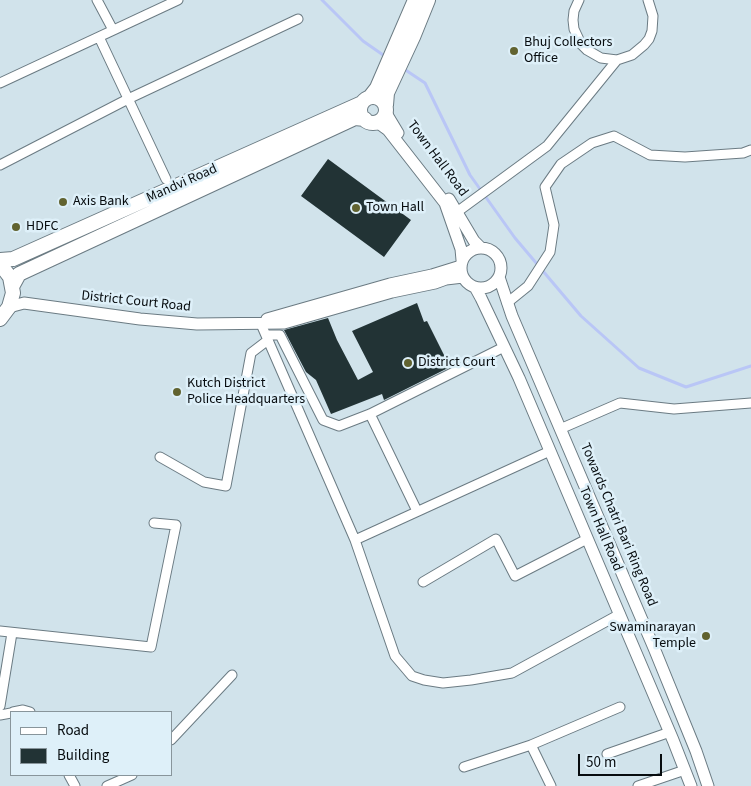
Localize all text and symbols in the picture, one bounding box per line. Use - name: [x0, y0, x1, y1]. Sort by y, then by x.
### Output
- place label: Bhuj Collectors Office: [524, 35, 612, 68]
- marker: Bhuj Collectors Office: [508, 45, 520, 57]
- street label: Town Hall Road: [403, 118, 471, 200]
- street label: Mandvi Road: [144, 161, 220, 207]
- place label: Axis Bank: [73, 194, 129, 210]
- marker: Axis Bank: [57, 196, 69, 208]
- place label: Town Hall: [366, 200, 424, 216]
- marker: Town Hall: [350, 202, 362, 214]
- place label: HDFC: [26, 219, 59, 235]
- marker: HDFC: [10, 221, 22, 233]
- street label: District Court Road: [80, 288, 192, 316]
- place label: District Court: [418, 355, 495, 371]
- marker: District Court: [402, 357, 414, 369]
- place label: Kutch District Police Headquarters: [187, 376, 305, 408]
- marker: Kutch District Police Headquarters: [171, 386, 183, 398]
- street label: Towards Chatri Bari Ring Road: [576, 441, 660, 609]
- street label: Town Hall Road: [575, 484, 625, 574]
- place label: Swaminarayan Temple: [609, 620, 696, 652]
- marker: Swaminarayan Temple: [700, 630, 712, 642]
- legend: [10, 711, 172, 776]
- text: Road: [57, 720, 89, 741]
- scale bar: [581, 744, 665, 776]
- text: Building: [57, 745, 109, 766]
- text: 50 m: [586, 752, 616, 773]

